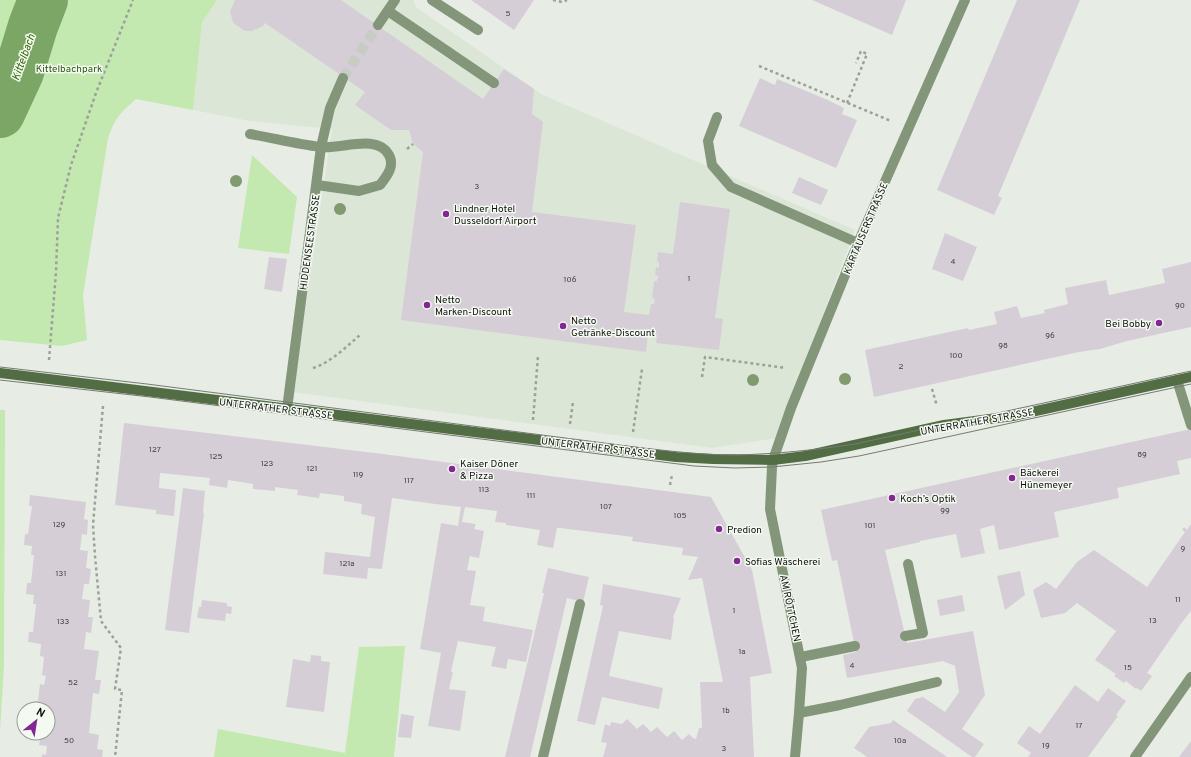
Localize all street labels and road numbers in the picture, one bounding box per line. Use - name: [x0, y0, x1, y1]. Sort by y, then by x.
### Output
- street label: KARTÄUSERSTRASSE: [841, 181, 892, 276]
- street label: HIDDENSEESTRASSE: [297, 193, 324, 291]
- street label: UNTERRATHER STRASSE: [218, 396, 333, 423]
- street label: UNTERRATHER STRASSE: [920, 406, 1035, 439]
- street label: UNTERRATHER STRASSE: [540, 435, 655, 462]
- street label: AM RÖTTCHEN: [776, 574, 803, 643]

